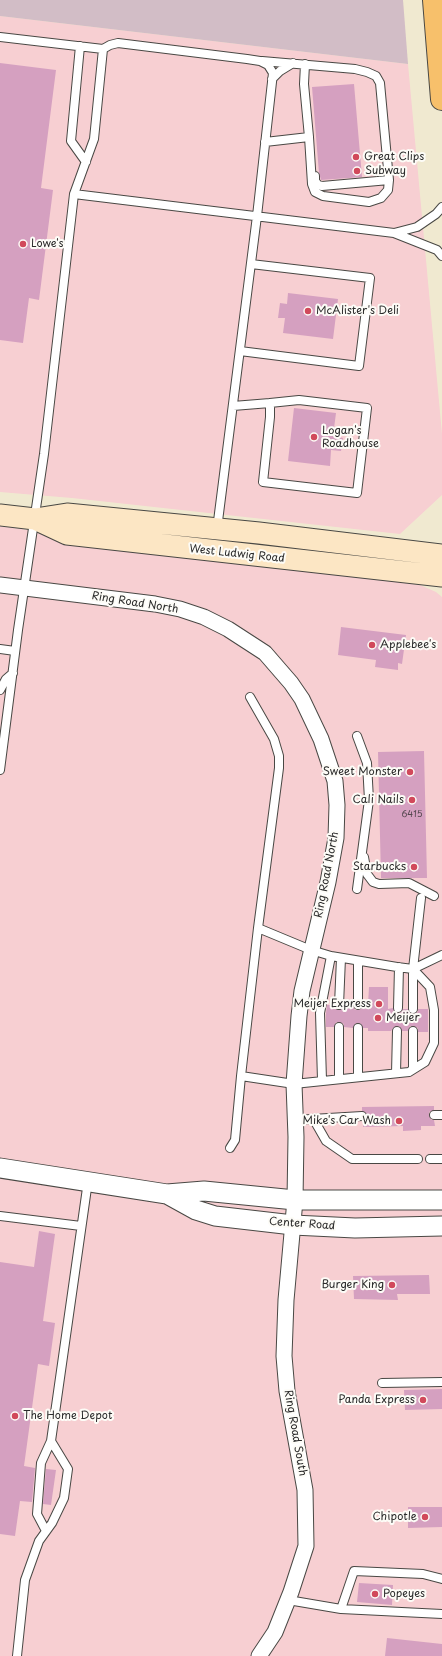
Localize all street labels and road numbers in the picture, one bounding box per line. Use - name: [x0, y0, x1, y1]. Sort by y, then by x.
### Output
- street label: West Ludwig Road: [189, 542, 285, 566]
- street label: Ring Road North: [91, 590, 179, 616]
- street label: Ring Road North: [312, 831, 342, 919]
- street label: Center Road: [268, 1215, 336, 1233]
- street label: Ring Road South: [281, 1389, 309, 1477]

